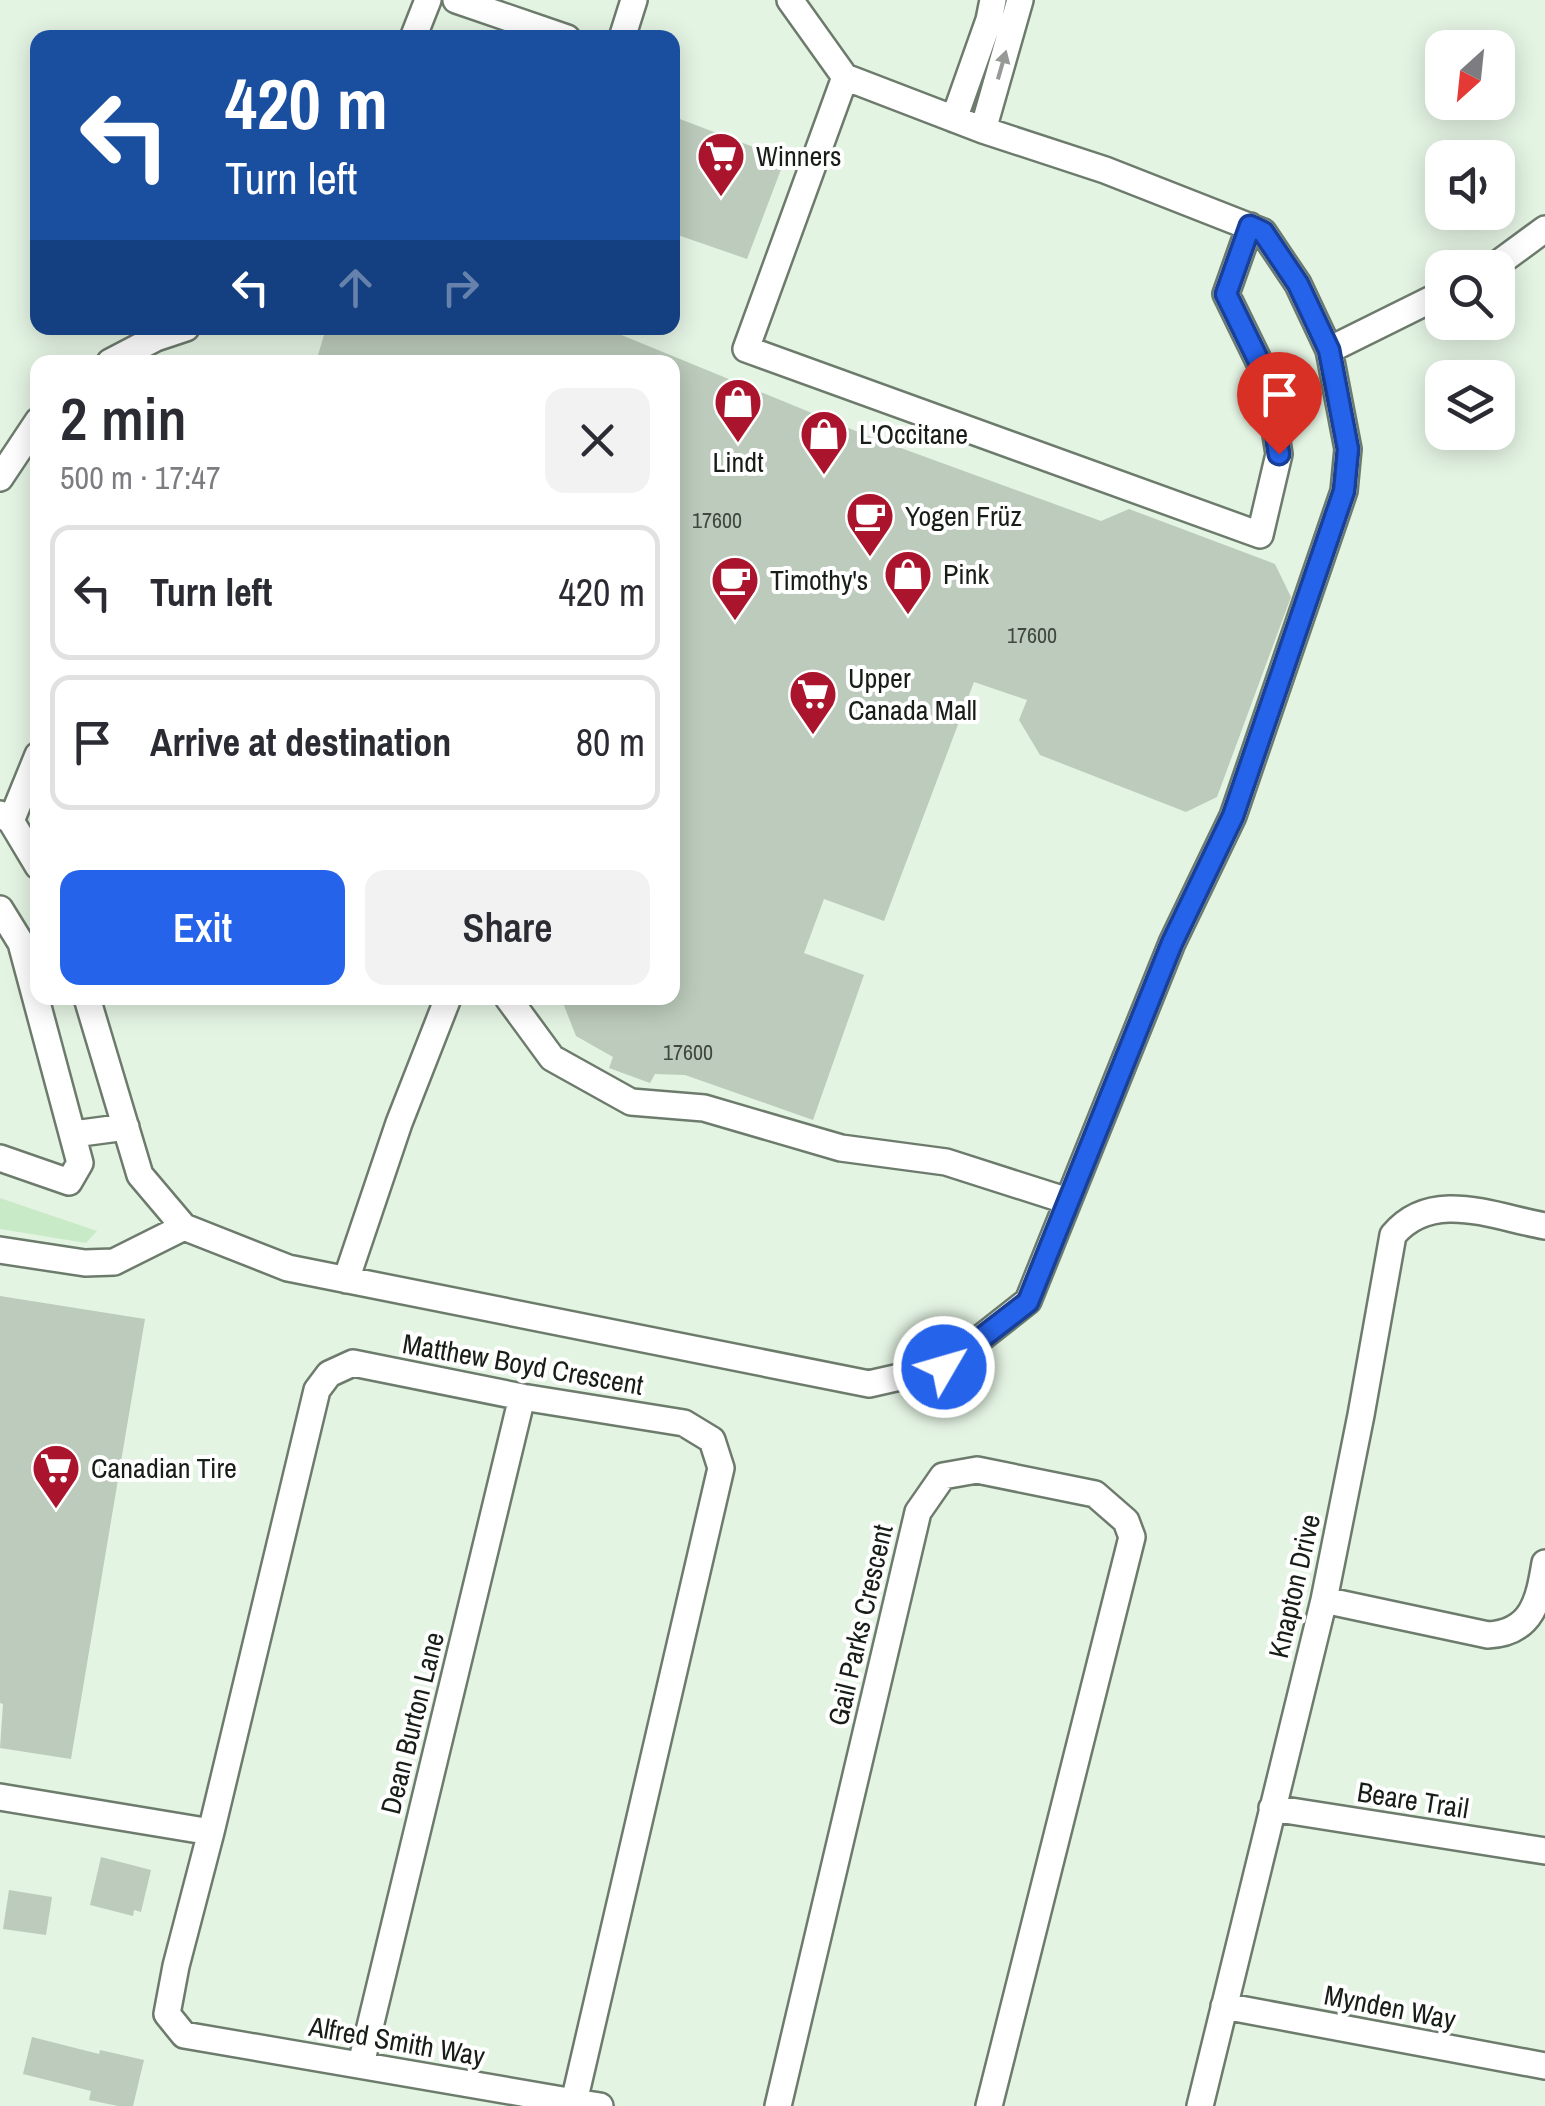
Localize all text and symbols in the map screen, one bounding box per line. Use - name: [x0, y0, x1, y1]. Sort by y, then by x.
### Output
- north arrow: [1425, 30, 1515, 120]
- map controls: [1425, 30, 1515, 450]
- one-way arrow: [994, 49, 1010, 80]
- text: 420 m: [225, 57, 388, 151]
- icon: left: [60, 70, 190, 200]
- supermarket icon: Winners: [695, 130, 747, 198]
- place label: Winners: [756, 137, 841, 175]
- button: sound: [1425, 140, 1515, 230]
- text: Turn left: [225, 147, 357, 208]
- button: search: [1425, 250, 1515, 340]
- icon: left: [223, 260, 278, 315]
- icon: ahead: [328, 260, 383, 315]
- icon: right: [433, 260, 488, 315]
- pin: [1237, 352, 1322, 455]
- button: layers: [1425, 360, 1515, 450]
- icon: arrive: [1252, 367, 1307, 422]
- shop icon: Lindt: [712, 376, 764, 444]
- text: 2 min: [60, 378, 187, 459]
- button: close: [545, 388, 650, 493]
- shop icon: L'Occitane: [798, 408, 850, 476]
- place label: L'Occitane: [859, 415, 968, 453]
- place label: Lindt: [712, 443, 764, 481]
- text: 500 m · 17:47: [60, 456, 220, 499]
- cafe icon: Yogen Früz: [844, 490, 896, 558]
- place label: Yogen Früz: [905, 497, 1022, 535]
- house number: 17600: [692, 505, 742, 535]
- shop icon: Pink: [882, 548, 934, 616]
- cafe icon: Timothy's: [709, 554, 761, 622]
- place label: Pink: [943, 555, 989, 593]
- place label: Timothy's: [770, 561, 868, 599]
- icon: left: [65, 565, 120, 620]
- text: Turn left: [150, 567, 272, 618]
- text: 420 m: [558, 567, 645, 618]
- house number: 17600: [1007, 620, 1057, 650]
- place label: Upper Canada Mall: [848, 659, 977, 729]
- supermarket icon: Upper Canada Mall: [787, 668, 839, 736]
- icon: arrive: [65, 715, 120, 770]
- text: Arrive at destination: [150, 717, 451, 768]
- text: 80 m: [576, 717, 645, 768]
- button: Exit: [60, 870, 345, 985]
- button: Share: [365, 870, 650, 985]
- house number: 17600: [663, 1037, 713, 1067]
- position arrow: [892, 1315, 996, 1419]
- street label: Matthew Boyd Crescent: [400, 1324, 646, 1404]
- supermarket icon: Canadian Tire: [30, 1442, 82, 1510]
- place label: Canadian Tire: [91, 1449, 237, 1487]
- street label: Knapton Drive: [1259, 1510, 1329, 1662]
- street label: Gail Parks Crescent: [818, 1521, 902, 1729]
- street label: Dean Burton Lane: [371, 1628, 453, 1818]
- street label: Beare Trail: [1355, 1772, 1471, 1828]
- street label: Mynden Way: [1321, 1976, 1459, 2038]
- street label: Alfred Smith Way: [305, 2007, 488, 2075]

